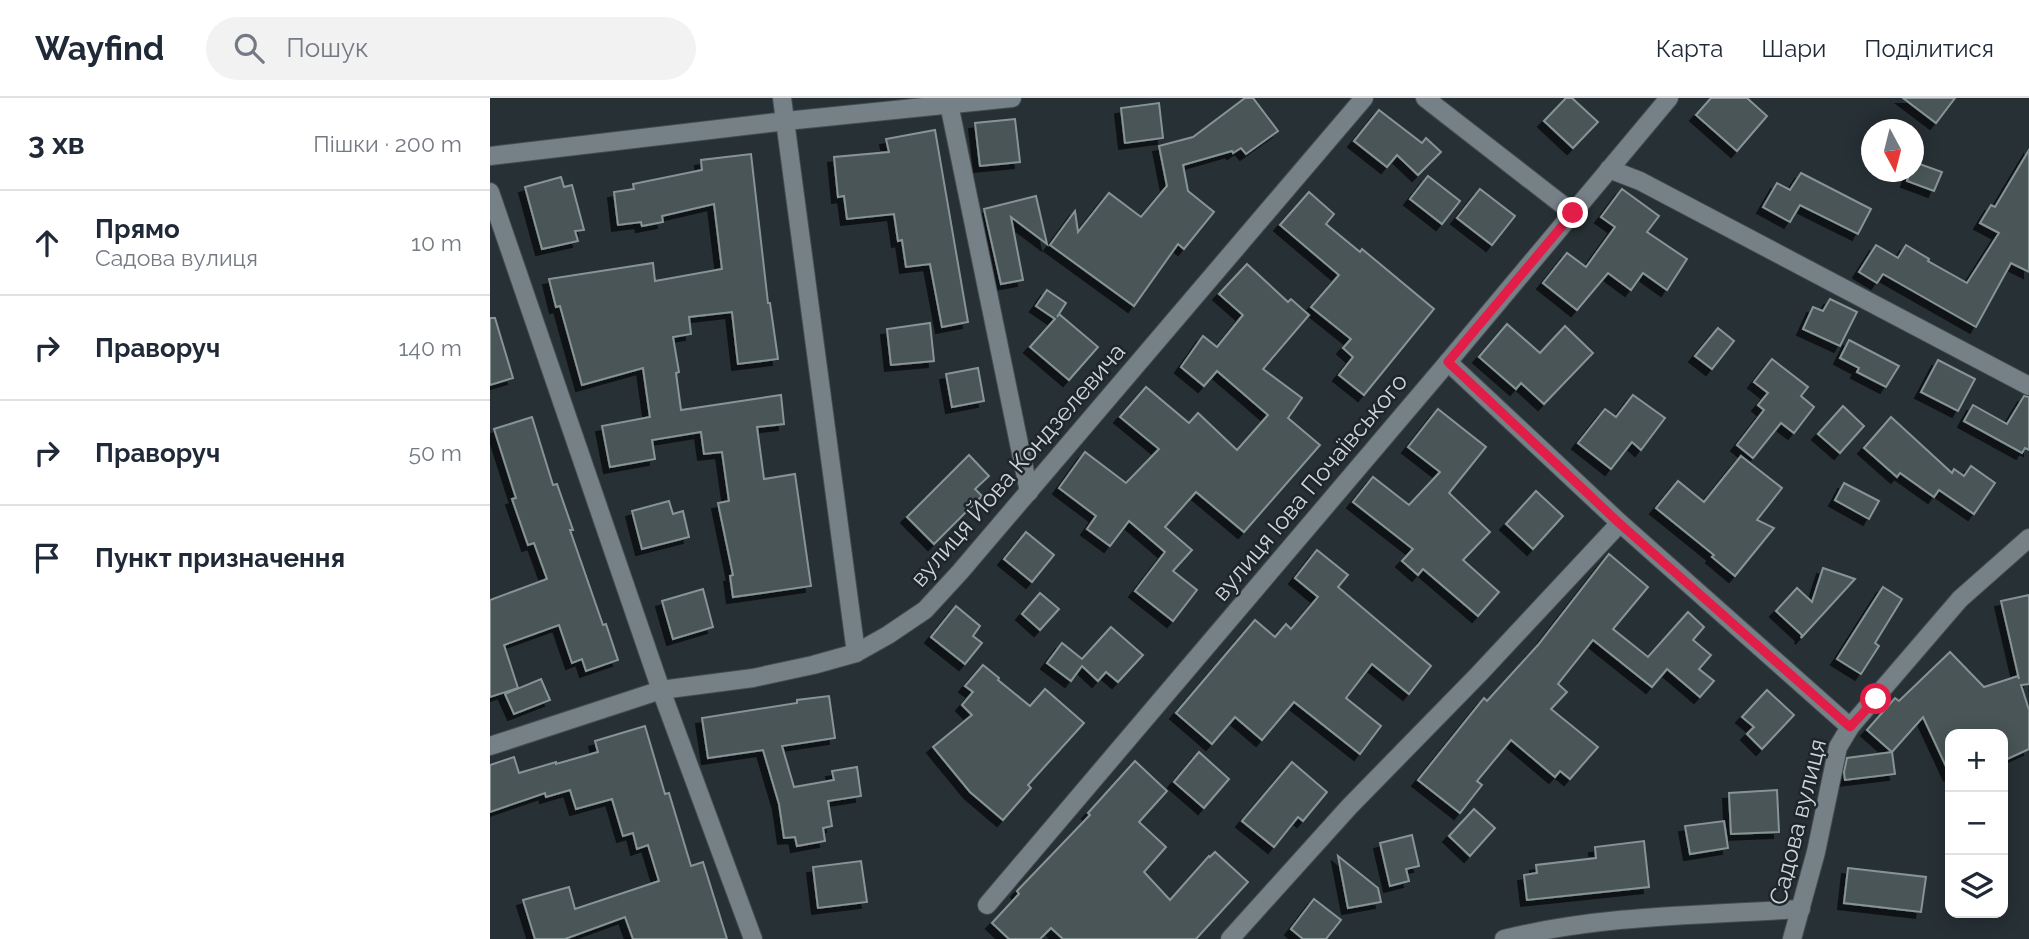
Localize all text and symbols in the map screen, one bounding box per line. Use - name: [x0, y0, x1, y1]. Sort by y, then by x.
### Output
- search box: [206, 17, 696, 80]
- text: Wayfind: [35, 29, 164, 68]
- icon: search: [230, 29, 268, 67]
- text: Пошук: [286, 33, 369, 63]
- text: Карта: [1656, 34, 1723, 63]
- text: Шари: [1761, 34, 1826, 63]
- text: Поділитися: [1864, 34, 1994, 63]
- north arrow: [1861, 119, 1924, 182]
- text: 3 хв: [28, 126, 85, 161]
- text: Пішки · 200 m: [313, 130, 462, 157]
- route end: [1557, 197, 1588, 228]
- text: Прямо: [95, 214, 180, 244]
- icon: ahead: [28, 224, 66, 262]
- text: 10 m: [411, 229, 462, 256]
- text: Садова вулиця: [95, 244, 258, 271]
- icon: right: [28, 329, 66, 367]
- text: Праворуч: [95, 333, 220, 363]
- text: 140 m: [399, 334, 462, 361]
- street label: вулиця Йова Кондзелевича: [904, 337, 1131, 592]
- street label: вулиця Іова Почаївського: [1206, 367, 1413, 606]
- icon: right: [28, 434, 66, 472]
- text: Праворуч: [95, 438, 220, 468]
- text: 50 m: [408, 439, 462, 466]
- icon: arrive: [28, 539, 66, 577]
- text: Пункт призначення: [95, 543, 345, 573]
- route start: [1860, 683, 1891, 714]
- map controls: [1945, 729, 2008, 918]
- button: +: [1945, 729, 2008, 792]
- street label: Садова вулиця: [1763, 736, 1832, 908]
- button: −: [1945, 792, 2008, 855]
- button: layers: [1945, 855, 2008, 918]

